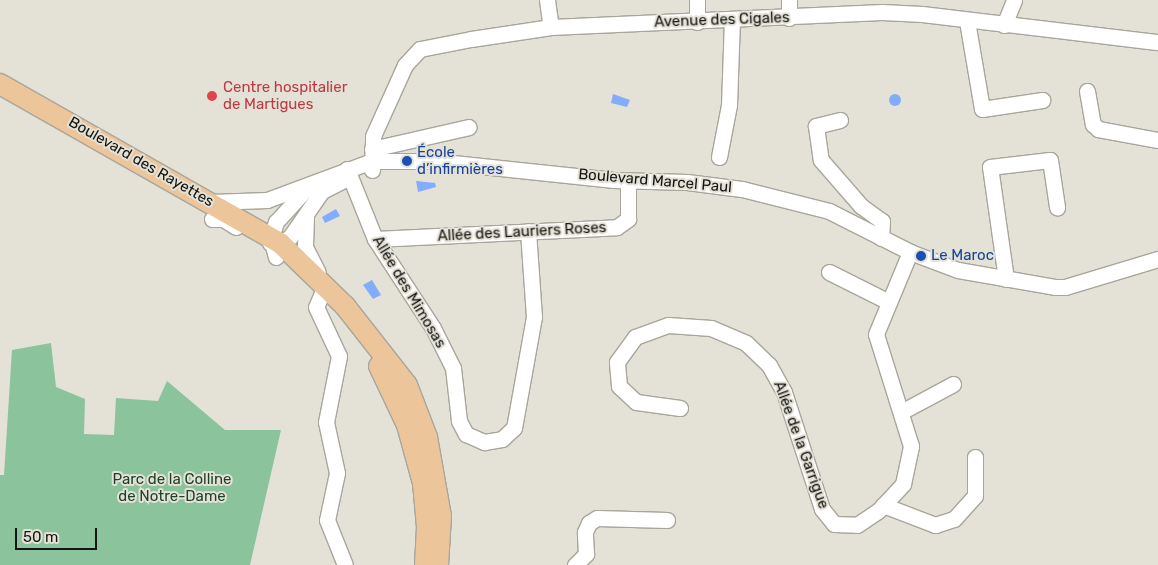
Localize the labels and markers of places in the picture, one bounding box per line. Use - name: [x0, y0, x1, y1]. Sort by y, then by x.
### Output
- place label: Centre hospitalier de Martigues: [223, 78, 347, 113]
- marker: Centre hospitalier de Martigues: [205, 89, 219, 103]
- place label: École d’infirmières: [417, 143, 503, 178]
- marker: École d’infirmières: [401, 155, 413, 167]
- place label: Le Maroc: [931, 247, 994, 265]
- marker: Le Maroc: [915, 250, 927, 262]

